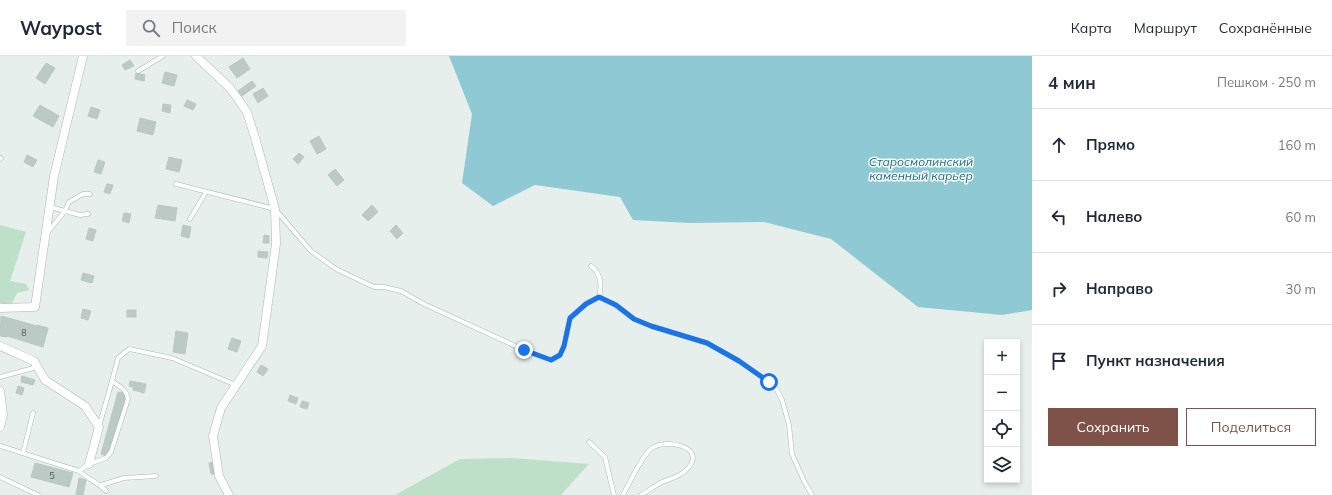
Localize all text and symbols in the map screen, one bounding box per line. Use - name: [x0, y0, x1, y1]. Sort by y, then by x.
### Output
- search box: [126, 10, 406, 46]
- text: Waypost: [20, 16, 102, 40]
- icon: search: [140, 17, 162, 39]
- text: Поиск: [172, 18, 217, 37]
- text: Карта: [1071, 19, 1112, 37]
- text: Маршрут: [1134, 19, 1197, 37]
- text: Сохранённые: [1219, 19, 1312, 37]
- text: 4 мин: [1048, 72, 1096, 93]
- text: Пешком · 250 m: [1217, 74, 1316, 90]
- icon: ahead: [1048, 134, 1070, 156]
- text: Прямо: [1086, 135, 1135, 154]
- text: 160 m: [1278, 137, 1316, 153]
- water label: Старосмолинский каменный карьер: [869, 154, 973, 183]
- icon: left: [1048, 206, 1070, 228]
- text: Налево: [1086, 207, 1142, 226]
- text: 60 m: [1286, 209, 1316, 225]
- icon: right: [1048, 278, 1070, 300]
- text: Направо: [1086, 279, 1153, 298]
- text: 30 m: [1286, 281, 1316, 297]
- house number: 8: [21, 327, 27, 338]
- map controls: [984, 339, 1020, 483]
- button: +: [984, 339, 1020, 375]
- route end: [515, 341, 533, 359]
- icon: arrive: [1048, 350, 1070, 372]
- text: Пункт назначения: [1086, 351, 1225, 370]
- route start: [760, 373, 778, 391]
- button: −: [984, 375, 1020, 411]
- button: Сохранить: [1048, 408, 1178, 446]
- button: Поделиться: [1186, 408, 1316, 446]
- button: locate: [984, 411, 1020, 447]
- button: layers: [984, 447, 1020, 483]
- house number: 5: [49, 470, 55, 481]

